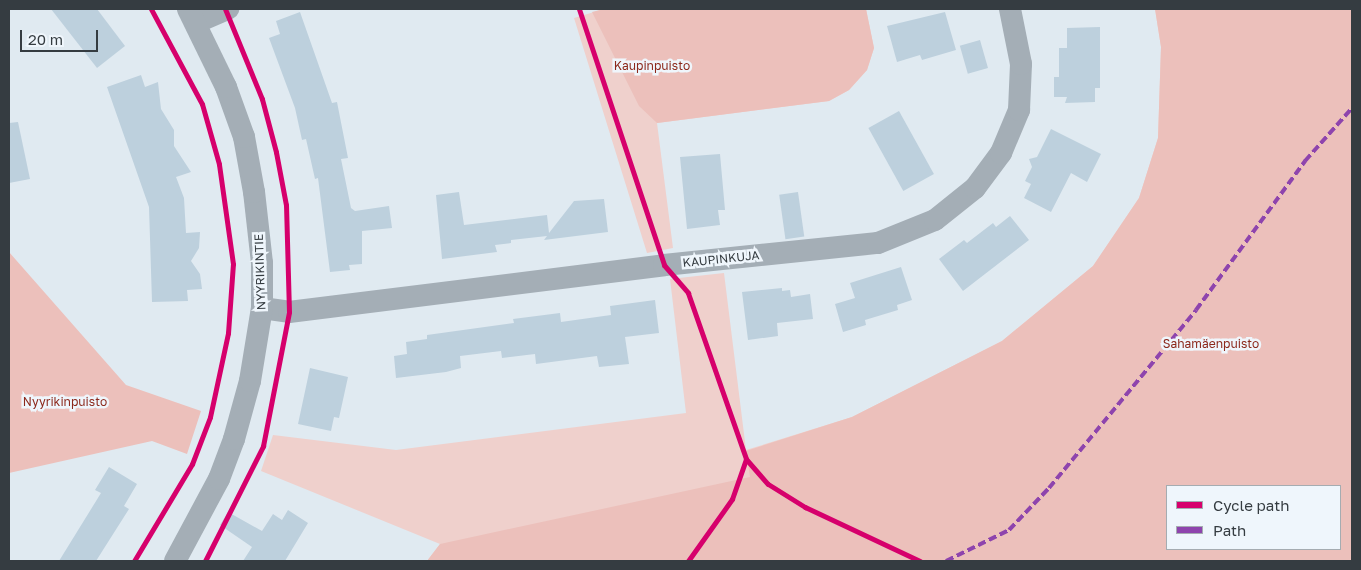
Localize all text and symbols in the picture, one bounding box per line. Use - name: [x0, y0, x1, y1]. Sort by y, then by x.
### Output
- scale bar: [22, 20, 100, 52]
- text: 20 m: [28, 30, 63, 48]
- park label: Kaupinpuisto: [614, 59, 690, 73]
- street label: NYYRIKINTIE: [251, 234, 269, 310]
- street label: KAUPINKUJA: [682, 248, 760, 270]
- park label: Sahamäenpuisto: [1163, 337, 1259, 351]
- park label: Nyyrikinpuisto: [23, 395, 107, 409]
- legend: [1166, 485, 1341, 550]
- text: Cycle path: [1213, 496, 1289, 514]
- text: Path: [1213, 521, 1246, 539]

